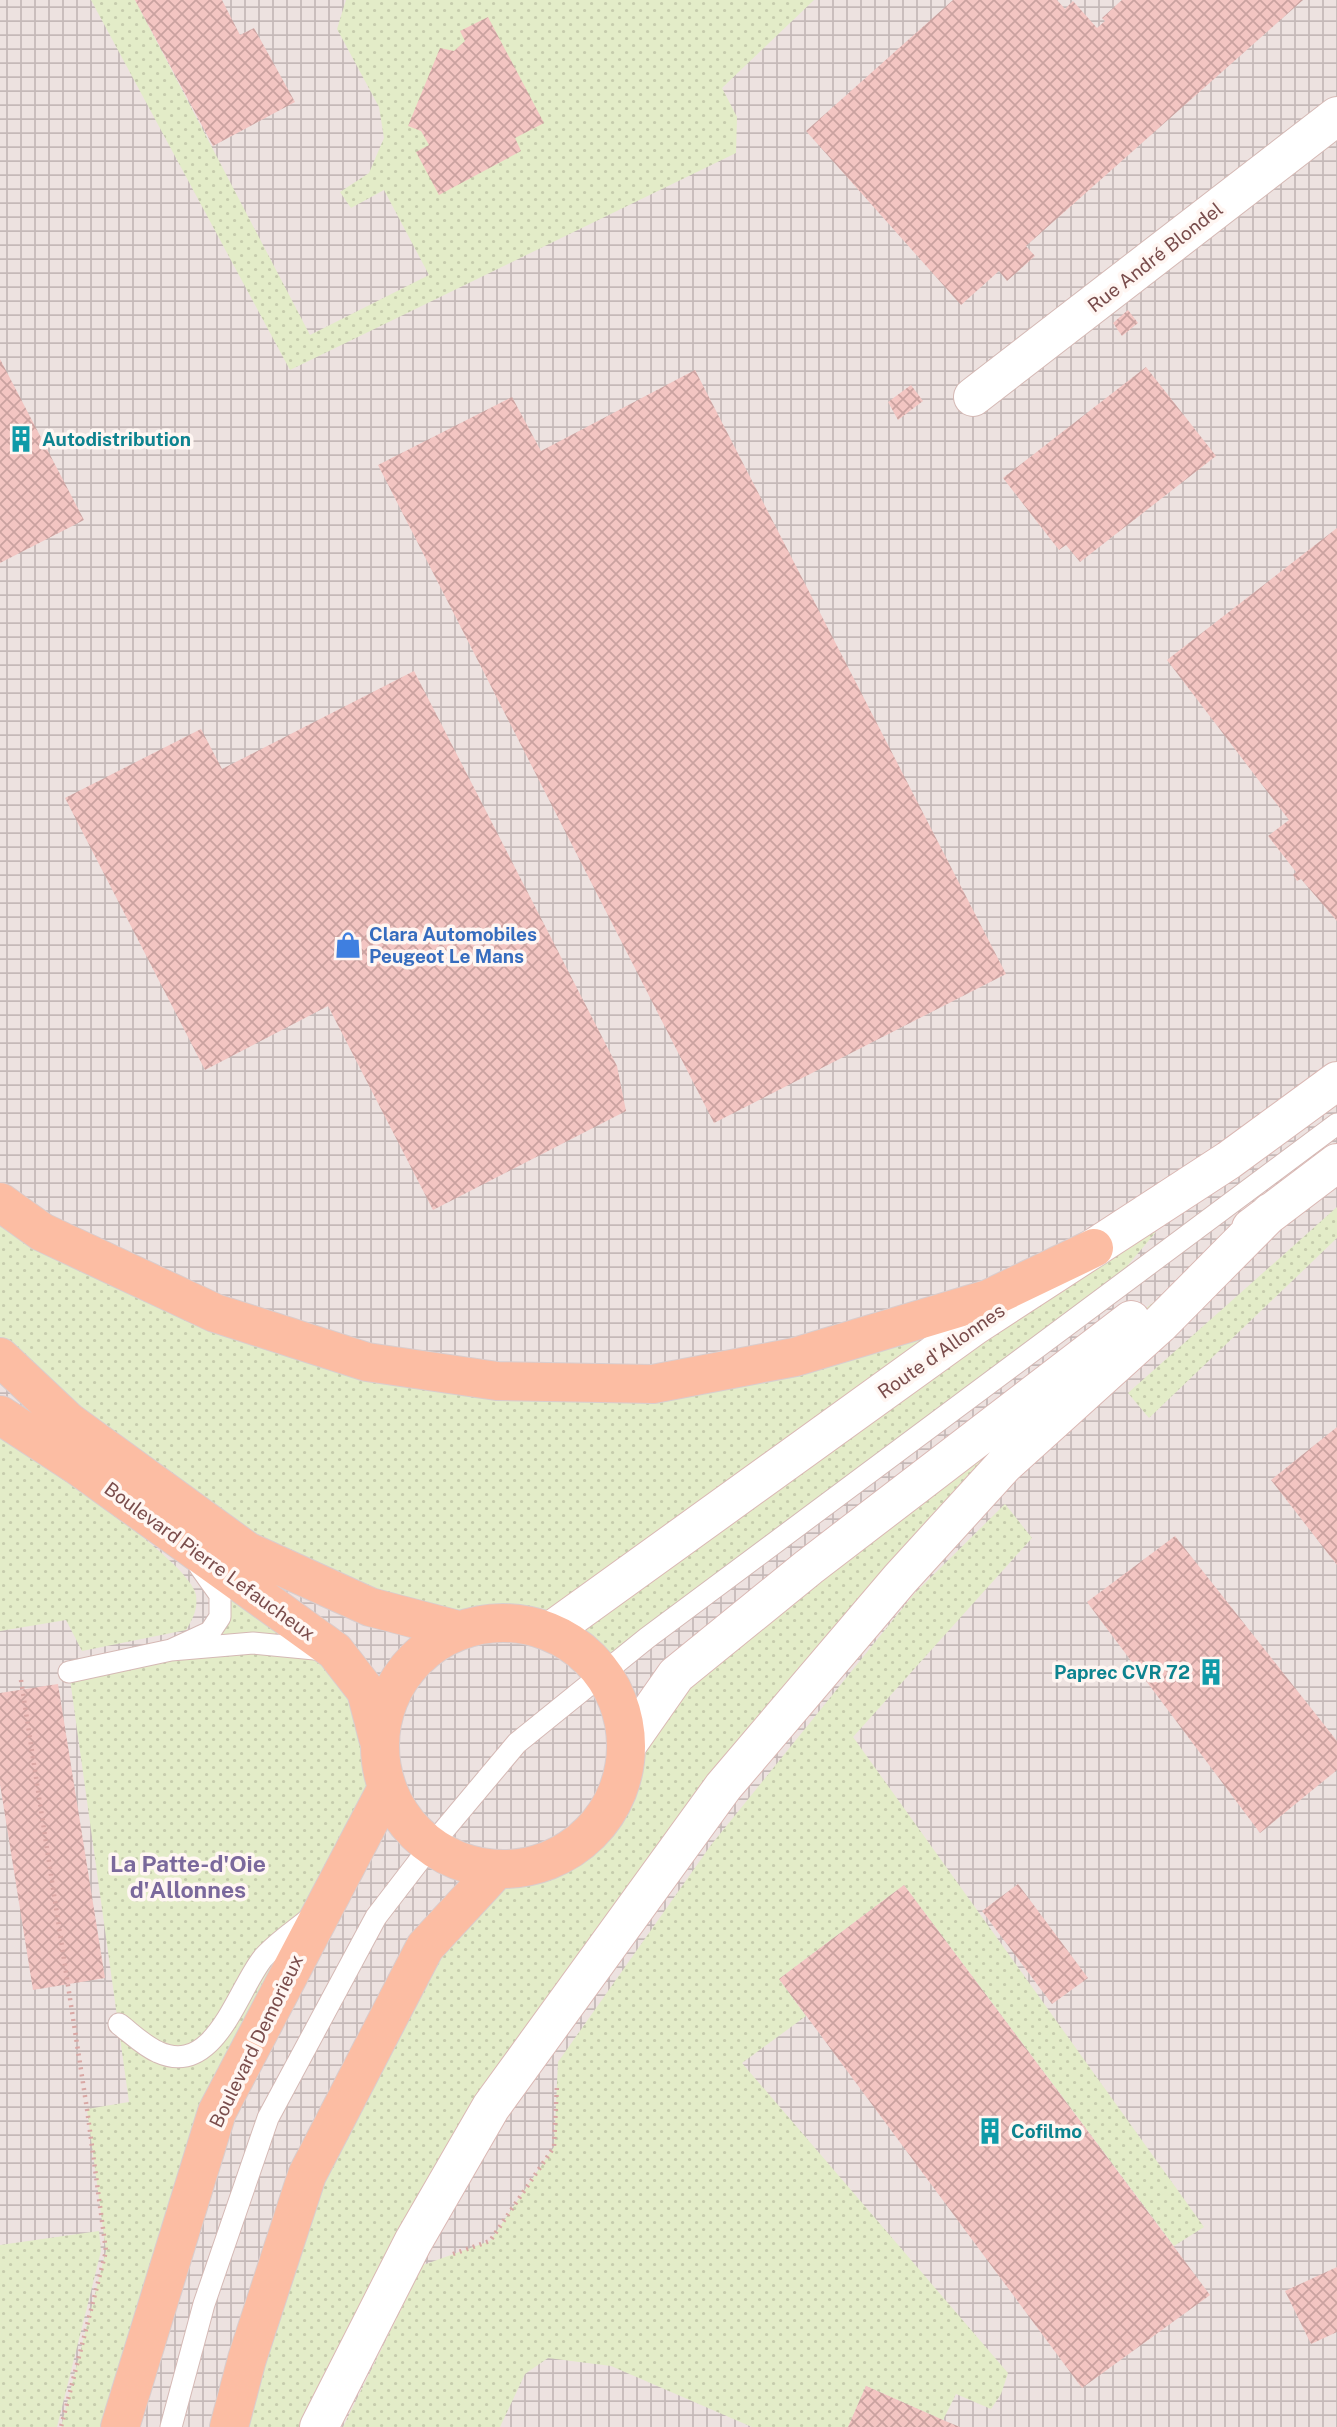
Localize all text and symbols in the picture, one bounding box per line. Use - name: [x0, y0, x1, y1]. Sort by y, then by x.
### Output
- street label: Rue André Blondel: [1083, 198, 1227, 316]
- building icon: Autodistribution: [6, 424, 36, 454]
- place label: Autodistribution: [42, 428, 191, 450]
- place label: Clara Automobiles Peugeot Le Mans: [369, 923, 537, 967]
- shop icon: Clara Automobiles Peugeot Le Mans: [333, 930, 363, 960]
- street label: Route d'Allonnes: [873, 1299, 1009, 1403]
- street label: Boulevard Pierre Lefaucheux: [100, 1477, 320, 1645]
- building icon: Paprec CVR 72: [1196, 1657, 1226, 1687]
- place label: Paprec CVR 72: [1054, 1661, 1190, 1683]
- district label: La Patte-d'Oie d'Allonnes: [110, 1850, 266, 1903]
- street label: Boulevard Demorieux: [205, 1951, 308, 2131]
- building icon: Cofilmo: [975, 2116, 1005, 2146]
- place label: Cofilmo: [1011, 2120, 1082, 2142]

